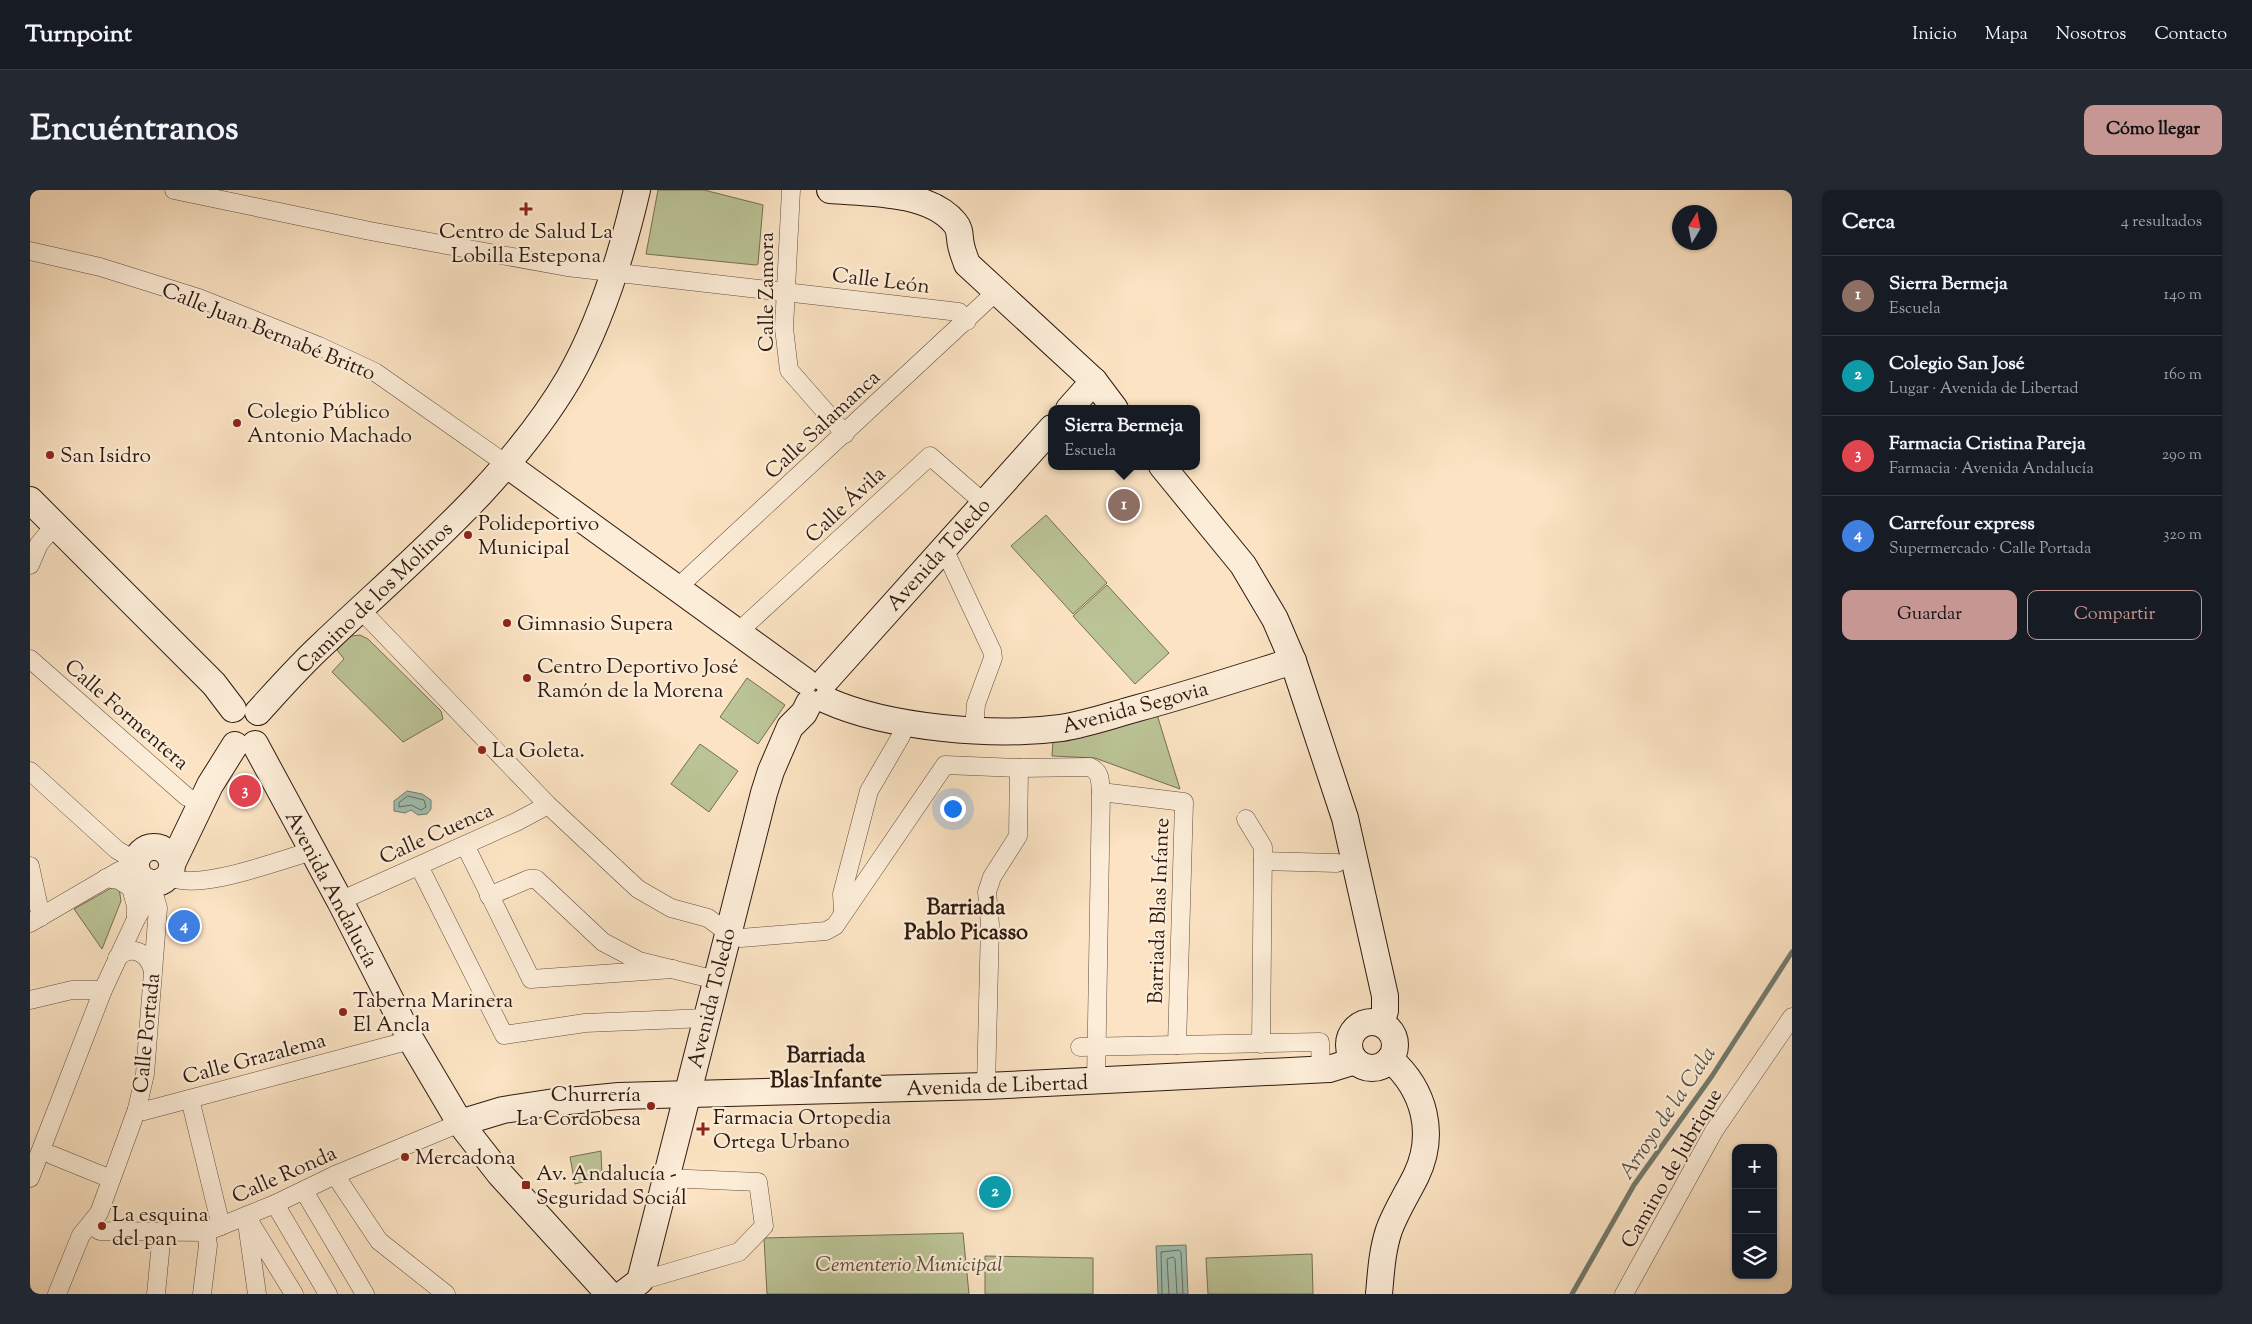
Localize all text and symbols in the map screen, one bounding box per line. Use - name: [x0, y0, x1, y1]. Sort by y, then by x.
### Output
- text: Turnpoint: [25, 18, 132, 52]
- text: Inicio: [1912, 22, 1957, 48]
- text: Mapa: [1985, 22, 2028, 48]
- text: Nosotros: [2056, 22, 2126, 48]
- text: Contacto: [2154, 22, 2227, 48]
- text: Encuéntranos: [30, 105, 239, 156]
- button: Cómo llegar: [2084, 105, 2222, 155]
- marker: Centro de Salud La Lobilla Estepona: [519, 202, 533, 216]
- north arrow: [1672, 205, 1717, 250]
- text: Cerca: [1842, 208, 1895, 238]
- text: 4 resultados: [2121, 211, 2202, 234]
- place label: Centro de Salud La Lobilla Estepona: [439, 218, 613, 272]
- street label: Calle Zamora: [753, 232, 783, 352]
- street label: Calle León: [830, 261, 931, 303]
- text: Sierra Bermeja: [1889, 271, 2008, 298]
- street label: Calle Juan Bernabé Britto: [157, 276, 380, 389]
- text: 1: [1855, 284, 1861, 307]
- text: 140 m: [2164, 284, 2202, 307]
- text: Escuela: [1889, 298, 1941, 321]
- text: Colegio San José: [1889, 351, 2025, 378]
- street label: Calle Salamanca: [759, 364, 888, 487]
- text: 2: [1854, 364, 1862, 387]
- text: 160 m: [2164, 364, 2202, 387]
- text: Lugar · Avenida de Libertad: [1889, 378, 2079, 401]
- place label: Colegio Público Antonio Machado: [247, 398, 412, 452]
- popup: [1048, 405, 1200, 470]
- text: Sierra Bermeja: [1065, 413, 1183, 440]
- marker: Colegio Público Antonio Machado: [231, 417, 243, 429]
- text: Farmacia Cristina Pareja: [1889, 431, 2086, 458]
- text: Escuela: [1065, 440, 1116, 463]
- place label: San Isidro: [60, 442, 151, 472]
- text: 3: [1855, 444, 1861, 467]
- text: 290 m: [2162, 444, 2202, 467]
- marker: San Isidro: [44, 449, 56, 461]
- text: Farmacia · Avenida Andalucía: [1889, 458, 2094, 481]
- street label: Calle Ávila: [799, 460, 894, 551]
- pin: 1: [1108, 486, 1140, 524]
- street label: Avenida Toledo: [880, 492, 999, 619]
- place label: Polideportivo Municipal: [478, 510, 599, 564]
- text: Carrefour express: [1889, 511, 2035, 538]
- street label: Camino de los Molinos: [290, 516, 461, 681]
- text: 4: [1854, 524, 1862, 547]
- text: 320 m: [2163, 524, 2202, 547]
- marker: Polideportivo Municipal: [462, 529, 474, 541]
- text: Supermercado · Calle Portada: [1889, 538, 2091, 561]
- button: Guardar: [1842, 590, 2017, 640]
- button: Compartir: [2027, 590, 2202, 640]
- place label: Gimnasio Supera: [517, 610, 674, 640]
- marker: Gimnasio Supera: [501, 617, 513, 629]
- street label: Calle Formentera: [57, 653, 195, 778]
- place label: Centro Deportivo José Ramón de la Morena: [537, 653, 739, 707]
- marker: Centro Deportivo José Ramón de la Morena: [521, 672, 533, 684]
- street label: Avenida Segovia: [1059, 675, 1212, 743]
- place label: La Goleta.: [492, 737, 585, 767]
- marker: La Goleta.: [476, 744, 488, 756]
- pin: 3: [229, 772, 261, 810]
- street label: Calle Cuenca: [375, 796, 499, 873]
- your location: [940, 796, 966, 822]
- street label: Avenida Andalucía: [276, 806, 384, 974]
- street label: Barriada Blas Infante: [1142, 817, 1178, 1005]
- district label: Barriada Pablo Picasso: [904, 893, 1028, 950]
- pin: 4: [168, 907, 200, 945]
- street label: Avenida Toledo: [681, 925, 745, 1072]
- street label: Calle Portada: [127, 971, 169, 1095]
- place label: Taberna Marinera El Ancla: [353, 987, 513, 1041]
- marker: Taberna Marinera El Ancla: [337, 1006, 349, 1018]
- street label: Calle Grazalema: [180, 1026, 330, 1093]
- water label: Arroyo de la Cala: [1612, 1040, 1725, 1187]
- district label: Barriada Blas Infante: [770, 1041, 882, 1098]
- street label: Avenida de Libertad: [905, 1069, 1089, 1105]
- place label: Churrería La Cordobesa: [516, 1081, 641, 1135]
- street label: Camino de Jubrique: [1615, 1083, 1731, 1255]
- marker: Churrería La Cordobesa: [645, 1100, 657, 1112]
- place label: Farmacia Ortopedia Ortega Urbano: [713, 1104, 891, 1158]
- marker: Farmacia Ortopedia Ortega Urbano: [697, 1123, 709, 1135]
- street label: Calle Ronda: [228, 1139, 342, 1212]
- place label: Mercadona: [415, 1144, 516, 1174]
- map controls: [1732, 1144, 1777, 1279]
- button: +: [1732, 1144, 1777, 1189]
- marker: Mercadona: [399, 1151, 411, 1163]
- place label: Av. Andalucía - Seguridad Social: [536, 1160, 687, 1214]
- pin: 2: [979, 1173, 1011, 1211]
- marker: Av. Andalucía - Seguridad Social: [520, 1179, 532, 1191]
- button: −: [1732, 1189, 1777, 1234]
- place label: La esquina del pan: [112, 1201, 209, 1255]
- marker: La esquina del pan: [96, 1220, 108, 1232]
- button: layers: [1732, 1234, 1777, 1279]
- park label: Cementerio Municipal: [815, 1251, 1003, 1281]

